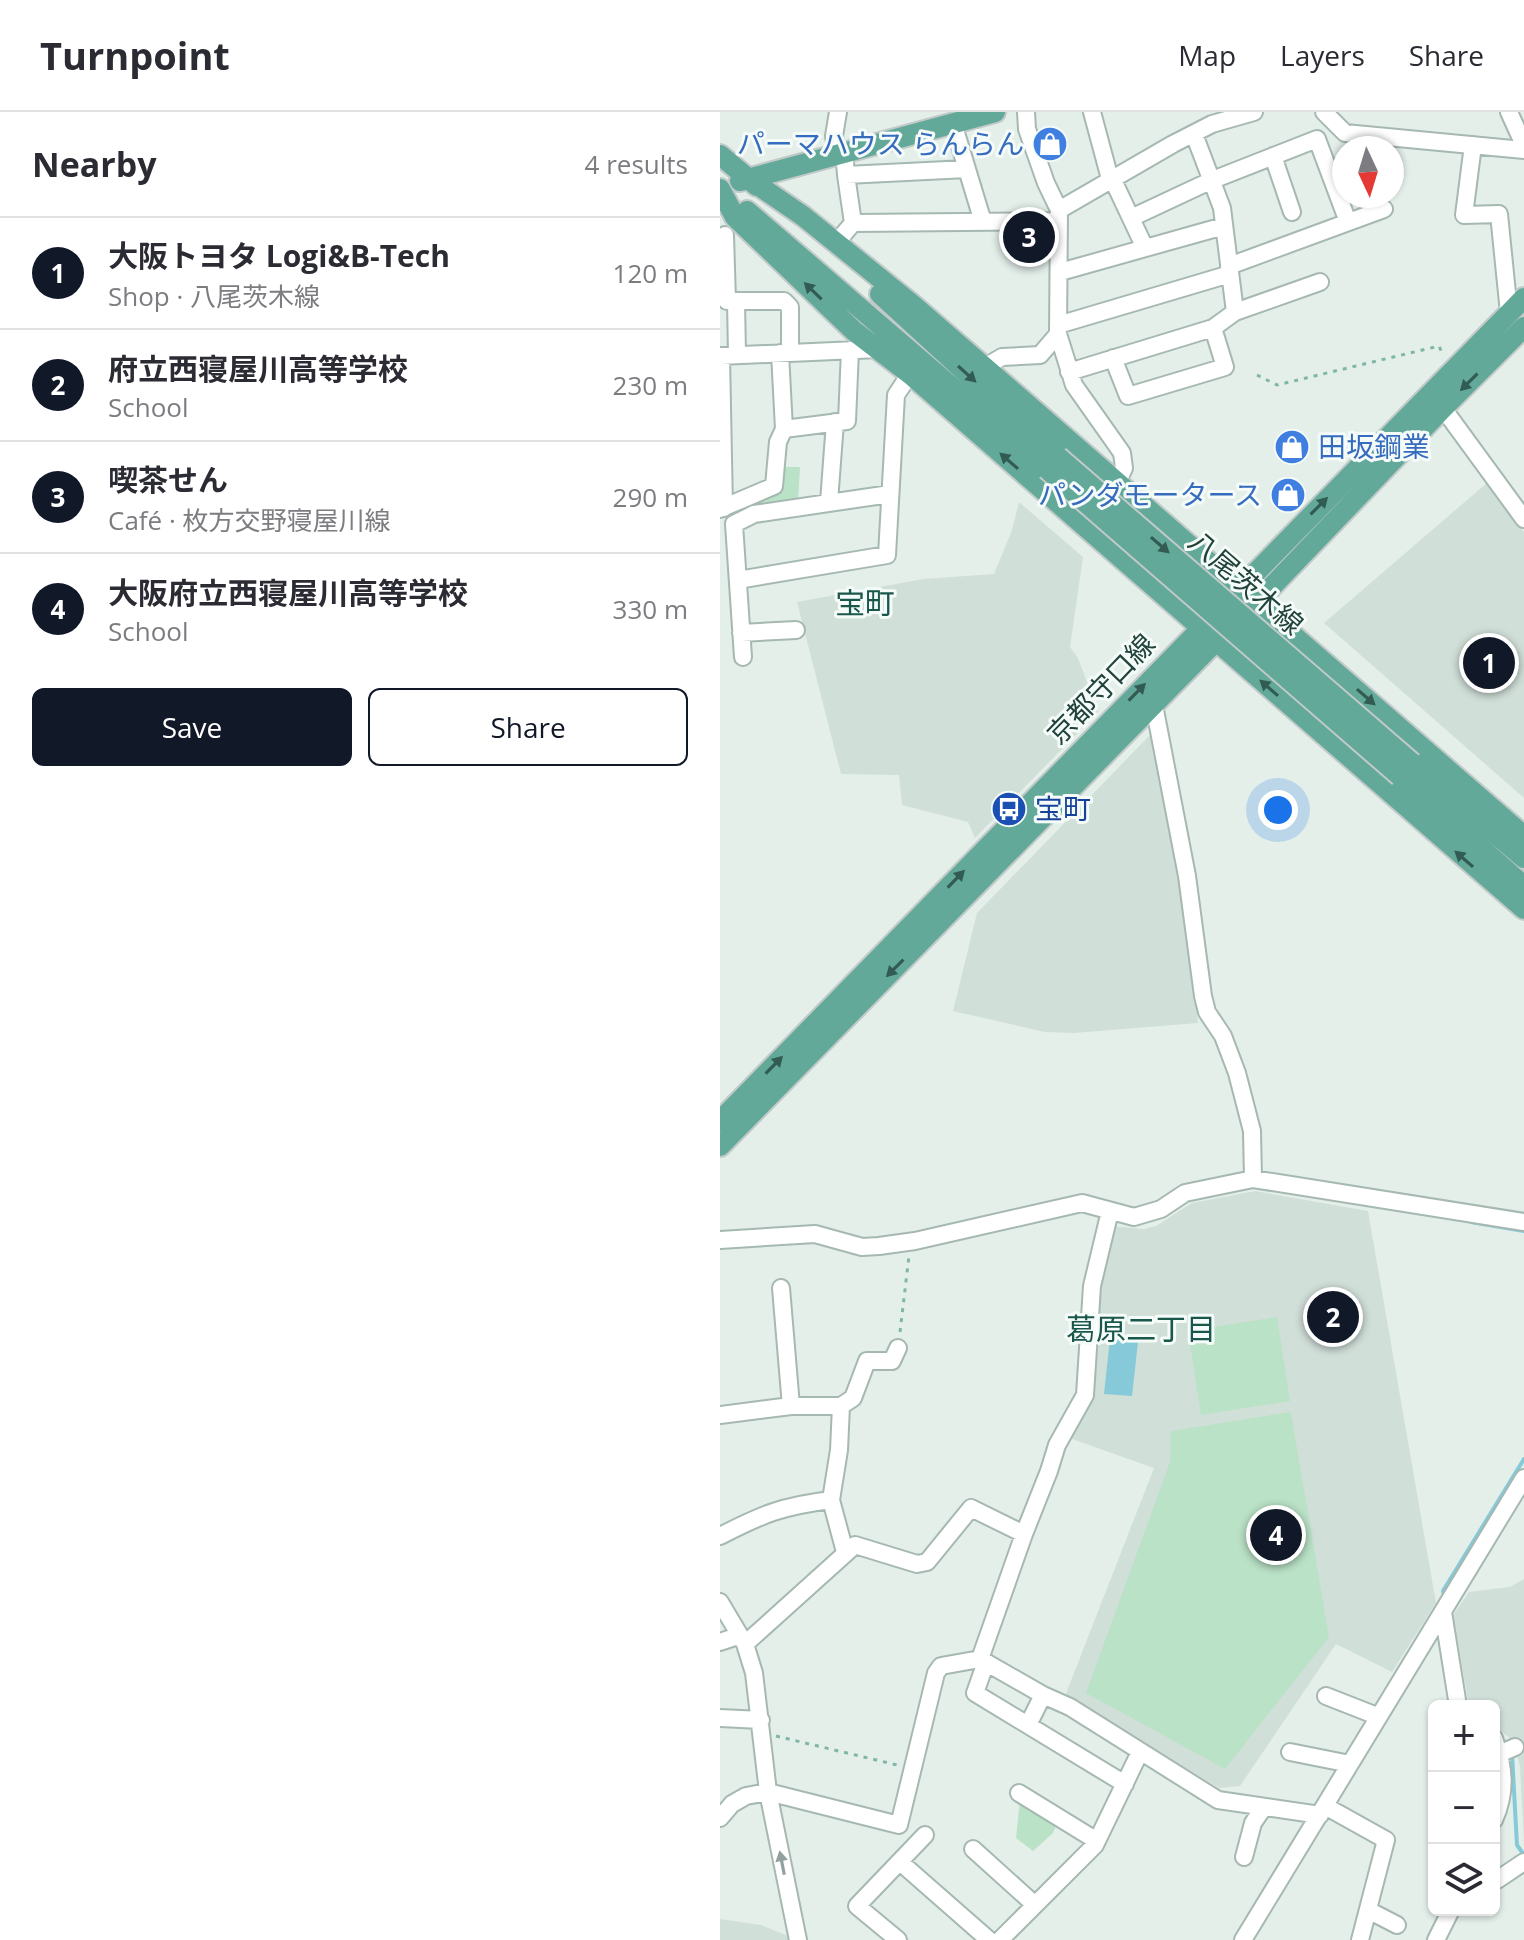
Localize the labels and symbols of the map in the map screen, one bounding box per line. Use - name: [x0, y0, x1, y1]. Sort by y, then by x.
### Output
- place label: パーマハウス らんらん: [737, 124, 1024, 162]
- shop icon: パーマハウス らんらん: [1031, 125, 1069, 163]
- north arrow: [1332, 136, 1404, 208]
- pin: 3: [1003, 207, 1055, 267]
- one-way arrow: [804, 282, 823, 301]
- one-way arrow: [957, 364, 976, 382]
- one-way arrow: [1460, 372, 1479, 391]
- place label: 田坂鋼業: [1318, 427, 1430, 465]
- shop icon: 田坂鋼業: [1273, 428, 1311, 466]
- one-way arrow: [1000, 453, 1020, 470]
- place label: パンダモータース: [1038, 475, 1262, 513]
- shop icon: パンダモータース: [1269, 476, 1307, 514]
- one-way arrow: [1309, 497, 1328, 516]
- street label: 八尾茨木線: [1181, 522, 1312, 643]
- one-way arrow: [1149, 536, 1169, 553]
- district label: 宝町: [835, 582, 895, 623]
- street label: 京都守口線: [1038, 625, 1163, 752]
- pin: 1: [1463, 633, 1515, 693]
- one-way arrow: [1259, 679, 1278, 697]
- one-way arrow: [1128, 683, 1146, 702]
- one-way arrow: [1356, 688, 1375, 706]
- place label: 宝町: [1035, 789, 1091, 827]
- bus stop icon: 宝町: [990, 790, 1028, 828]
- your location: [1258, 790, 1298, 830]
- one-way arrow: [1455, 850, 1474, 868]
- one-way arrow: [946, 870, 965, 889]
- one-way arrow: [887, 958, 905, 977]
- one-way arrow: [765, 1056, 783, 1075]
- pin: 2: [1307, 1287, 1359, 1347]
- district label: 葛原二丁目: [1066, 1308, 1216, 1349]
- pin: 4: [1250, 1505, 1302, 1565]
- one-way arrow: [776, 1851, 788, 1876]

